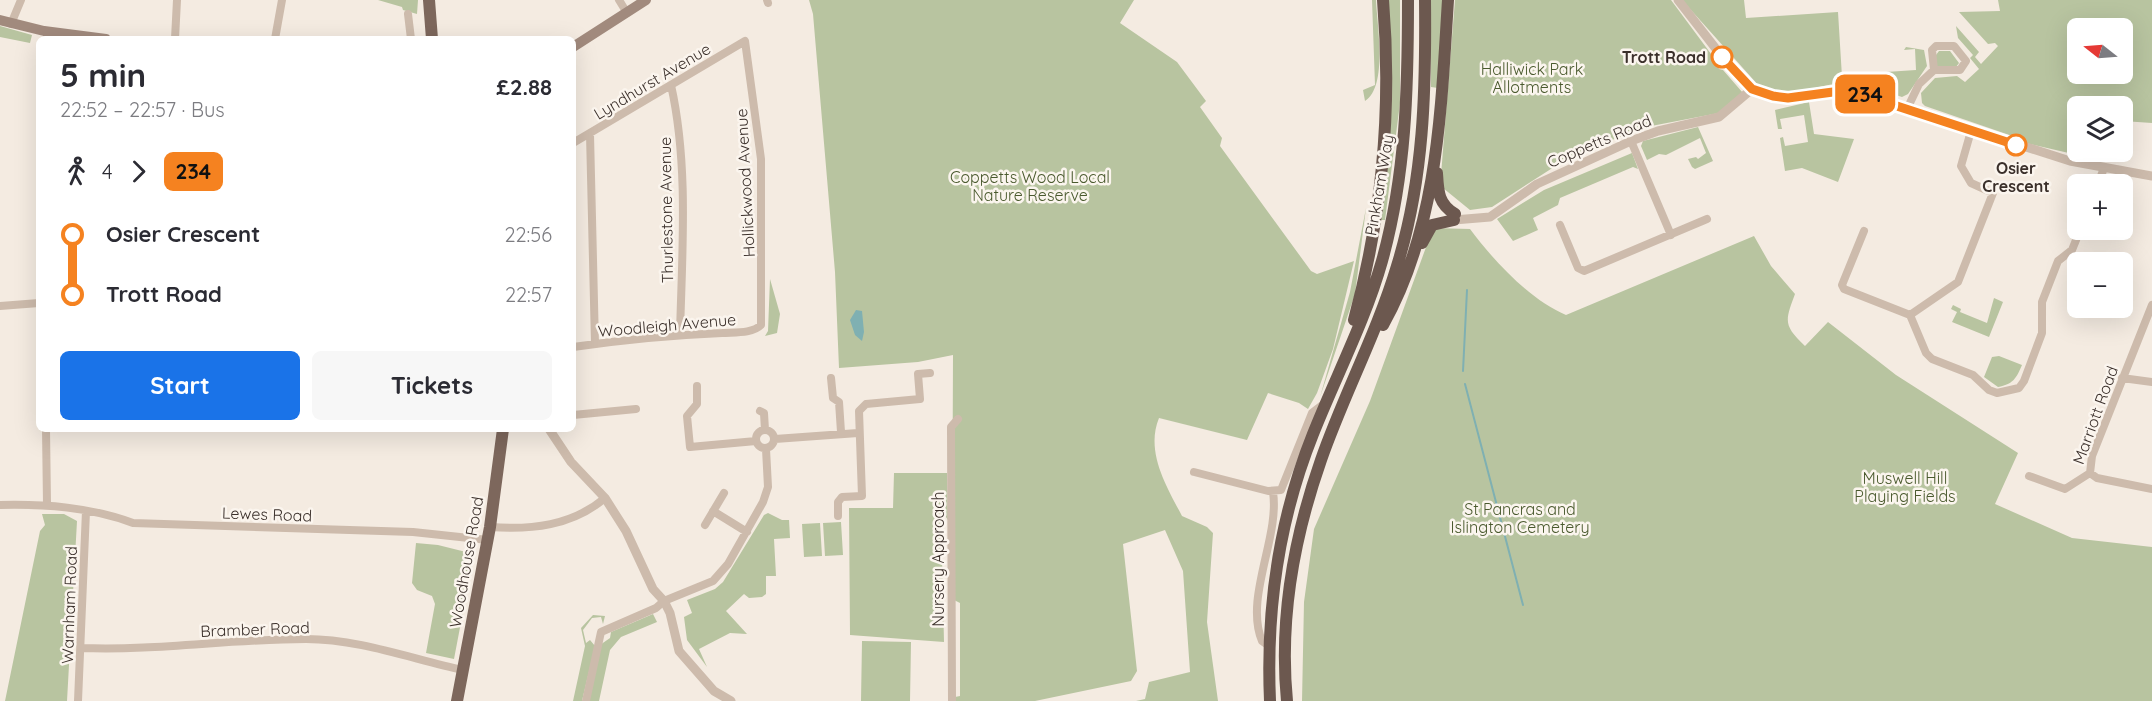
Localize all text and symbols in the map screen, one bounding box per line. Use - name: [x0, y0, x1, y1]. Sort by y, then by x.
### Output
- north arrow: [2067, 18, 2133, 84]
- map controls: [2067, 18, 2133, 318]
- street label: Lyndhurst Avenue: [590, 38, 714, 124]
- marker: Trott Road: [1711, 46, 1733, 68]
- place label: Trott Road: [1622, 47, 1706, 67]
- text: 5 min: [60, 54, 146, 95]
- park label: Halliwick Park Allotments: [1481, 59, 1583, 97]
- text: £2.88: [496, 73, 552, 101]
- line badge: 234: [1830, 74, 1900, 113]
- text: 234: [1847, 81, 1883, 107]
- button: layers: [2067, 96, 2133, 162]
- text: 22:52 – 22:57 · Bus: [60, 97, 225, 122]
- street label: Hollickwood Avenue: [731, 108, 759, 258]
- street label: Coppetts Road: [1544, 110, 1654, 172]
- street label: Pinkham Way: [1360, 133, 1398, 237]
- marker: Osier Crescent: [2005, 134, 2027, 156]
- street label: Thurlestone Avenue: [655, 137, 677, 283]
- icon: walk: [60, 155, 93, 188]
- icon: forward: [122, 155, 155, 188]
- text: 234: [176, 158, 211, 184]
- place label: Osier Crescent: [1982, 158, 2050, 196]
- text: 4: [102, 159, 113, 184]
- park label: Coppetts Wood Local Nature Reserve: [950, 167, 1110, 205]
- button: +: [2067, 174, 2133, 240]
- text: Osier Crescent: [106, 220, 260, 248]
- text: 22:56: [504, 222, 552, 247]
- button: −: [2067, 252, 2133, 318]
- text: Trott Road: [106, 280, 222, 308]
- text: 22:57: [505, 282, 552, 307]
- street label: Woodleigh Avenue: [597, 309, 737, 341]
- button: Start: [60, 351, 300, 420]
- button: Tickets: [312, 351, 552, 420]
- street label: Marriott Road: [2068, 363, 2122, 467]
- park label: Muswell Hill Playing Fields: [1854, 468, 1956, 506]
- street label: Nursery Approach: [928, 491, 948, 627]
- street label: Woodhouse Road: [445, 495, 487, 629]
- park label: St Pancras and Islington Cemetery: [1450, 499, 1590, 537]
- street label: Lewes Road: [222, 502, 312, 526]
- street label: Warnham Road: [57, 546, 81, 664]
- street label: Bramber Road: [200, 617, 310, 641]

